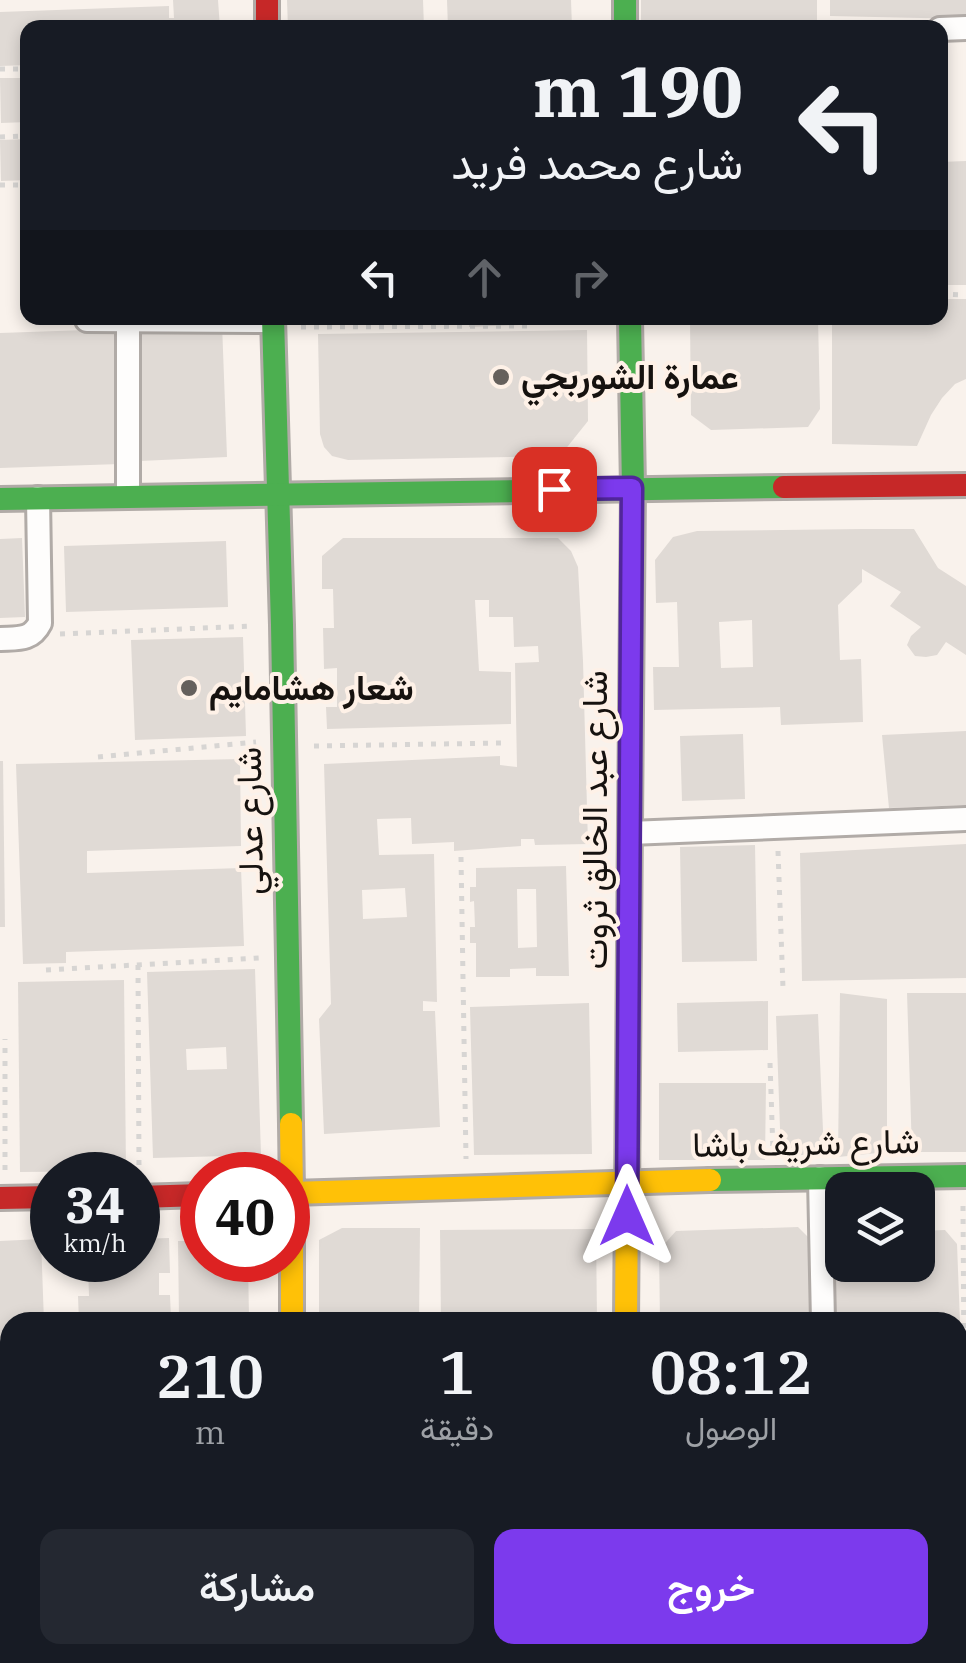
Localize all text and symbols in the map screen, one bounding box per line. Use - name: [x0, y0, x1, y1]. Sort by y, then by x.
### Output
- text: 190 m: [533, 45, 743, 136]
- icon: left: [778, 60, 908, 190]
- text: شارع محمد فريد: [451, 133, 743, 191]
- icon: left: [352, 250, 407, 305]
- icon: ahead: [457, 250, 512, 305]
- icon: right: [562, 250, 617, 305]
- place label: عمارة الشوربجي: [521, 353, 739, 406]
- marker: عمارة الشوربجي: [490, 366, 512, 388]
- pin: [512, 447, 597, 532]
- icon: arrive: [527, 462, 582, 517]
- place label: شعار هشامايم: [209, 664, 414, 711]
- street label: شارع عبد الخالق ثروت: [571, 670, 619, 970]
- marker: شعار هشامايم: [178, 677, 200, 699]
- street label: شارع عدلي: [225, 746, 280, 895]
- street label: شارع شريف باشا: [692, 1117, 920, 1169]
- speed limit sign: 40: [180, 1152, 310, 1282]
- position arrow: [575, 1164, 679, 1268]
- text: 34: [65, 1172, 125, 1237]
- map controls: [825, 1172, 935, 1282]
- button: layers: [825, 1172, 935, 1282]
- text: km/h: [63, 1226, 127, 1259]
- text: 1: [439, 1332, 475, 1411]
- text: 08:12: [650, 1332, 812, 1411]
- text: 210: [156, 1336, 264, 1415]
- text: دقيقة: [420, 1407, 494, 1449]
- text: الوصول: [685, 1407, 777, 1449]
- text: m: [195, 1411, 225, 1453]
- button: مشاركة: [40, 1529, 474, 1644]
- button: خروج: [494, 1529, 928, 1644]

